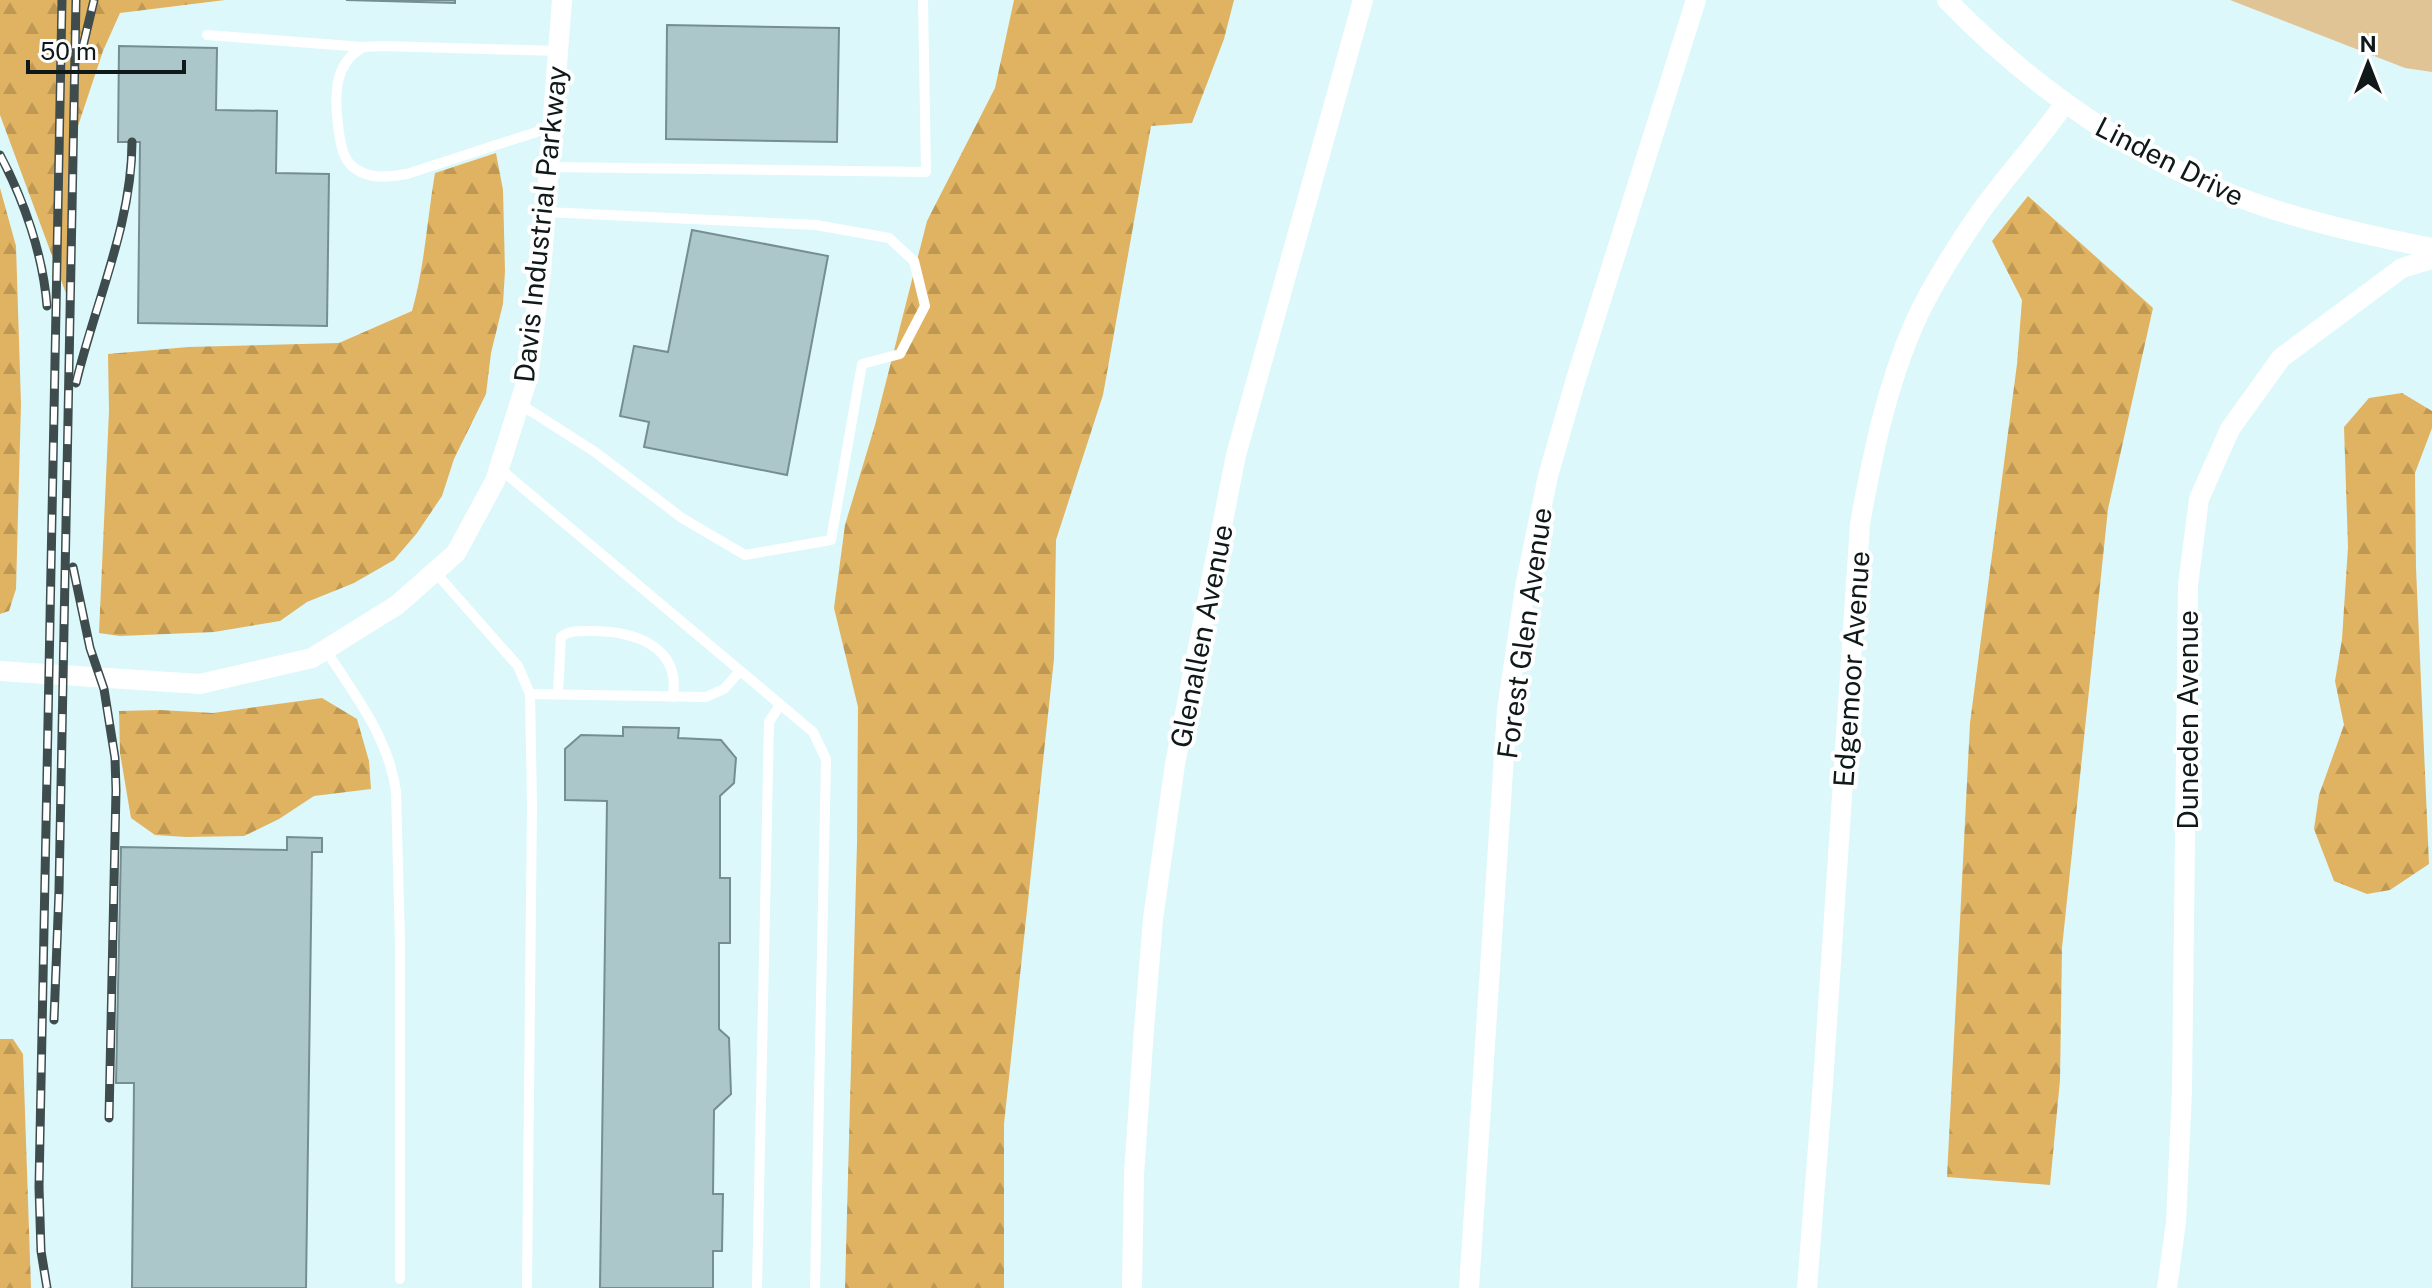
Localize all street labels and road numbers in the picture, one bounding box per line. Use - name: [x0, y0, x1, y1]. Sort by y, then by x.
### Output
- street label: Davis Industrial Parkway: [507, 64, 573, 384]
- street label: Linden Drive: [2090, 110, 2250, 212]
- street label: Forest Glen Avenue: [1490, 505, 1558, 761]
- street label: Glenallen Avenue: [1163, 522, 1239, 750]
- street label: Edgemoor Avenue: [1826, 550, 1876, 788]
- street label: Duneden Avenue: [2171, 610, 2204, 830]

